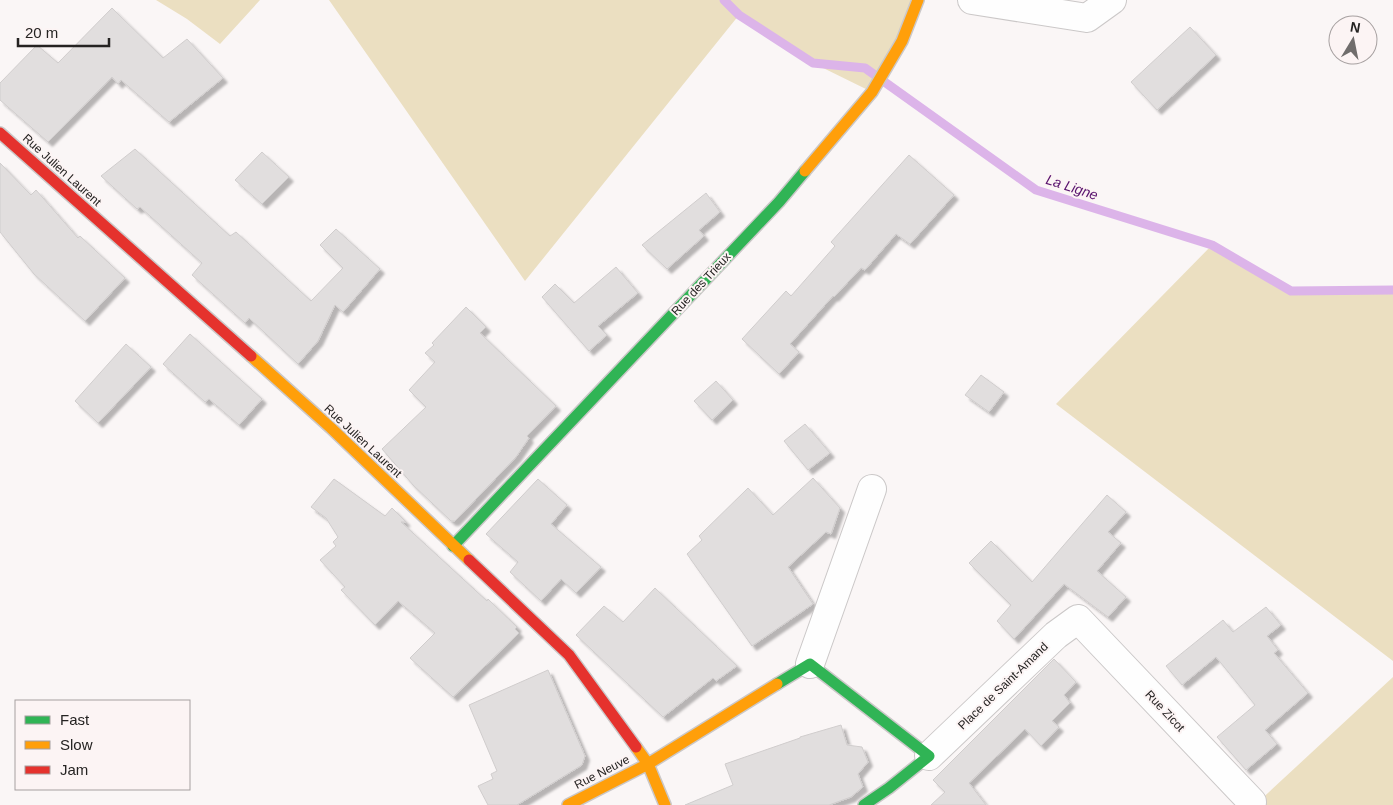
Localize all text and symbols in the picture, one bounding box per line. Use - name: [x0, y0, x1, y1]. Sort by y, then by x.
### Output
- scale bar: [18, 15, 109, 47]
- north arrow: [1328, 15, 1378, 65]
- text: N: [1349, 18, 1362, 36]
- text: 20 m: [25, 24, 58, 41]
- street label: Rue Julien Laurent: [20, 131, 105, 209]
- water label: La Ligne: [1044, 171, 1100, 203]
- street label: Rue des Trieux: [668, 250, 734, 318]
- street label: Rue Julien Laurent: [321, 402, 405, 481]
- street label: Place de Saint-Amand: [955, 639, 1051, 733]
- street label: Rue Zicot: [1142, 687, 1188, 735]
- legend: [15, 700, 190, 790]
- text: Fast: [60, 711, 90, 728]
- text: Slow: [60, 736, 93, 753]
- street label: Rue Neuve: [572, 752, 632, 792]
- text: Jam: [60, 761, 88, 778]

